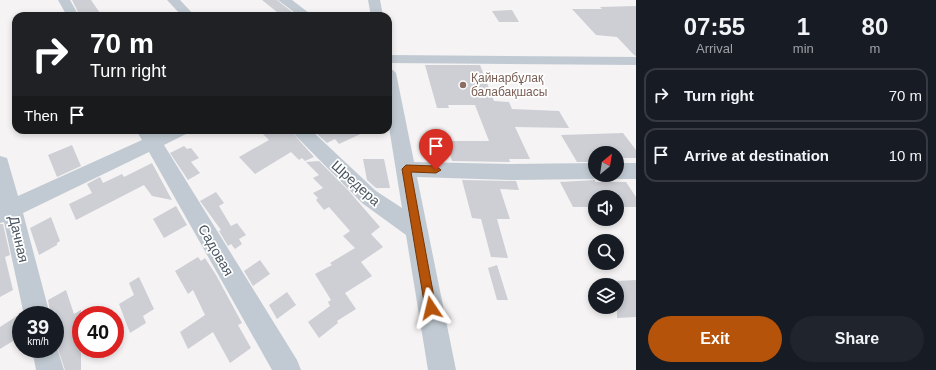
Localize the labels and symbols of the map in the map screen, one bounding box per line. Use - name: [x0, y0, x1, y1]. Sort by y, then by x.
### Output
- place label: Қайнарбұлақ балабақшасы: [471, 71, 547, 99]
- marker: Қайнарбұлақ балабақшасы: [458, 80, 468, 90]
- pin: [419, 129, 453, 170]
- north arrow: [588, 146, 624, 182]
- street label: Шредера: [328, 157, 384, 209]
- street label: Дачная: [6, 214, 32, 264]
- street label: Садовая: [195, 221, 237, 279]
- position arrow: [410, 287, 452, 329]
- speed limit sign: 40: [72, 306, 124, 358]

